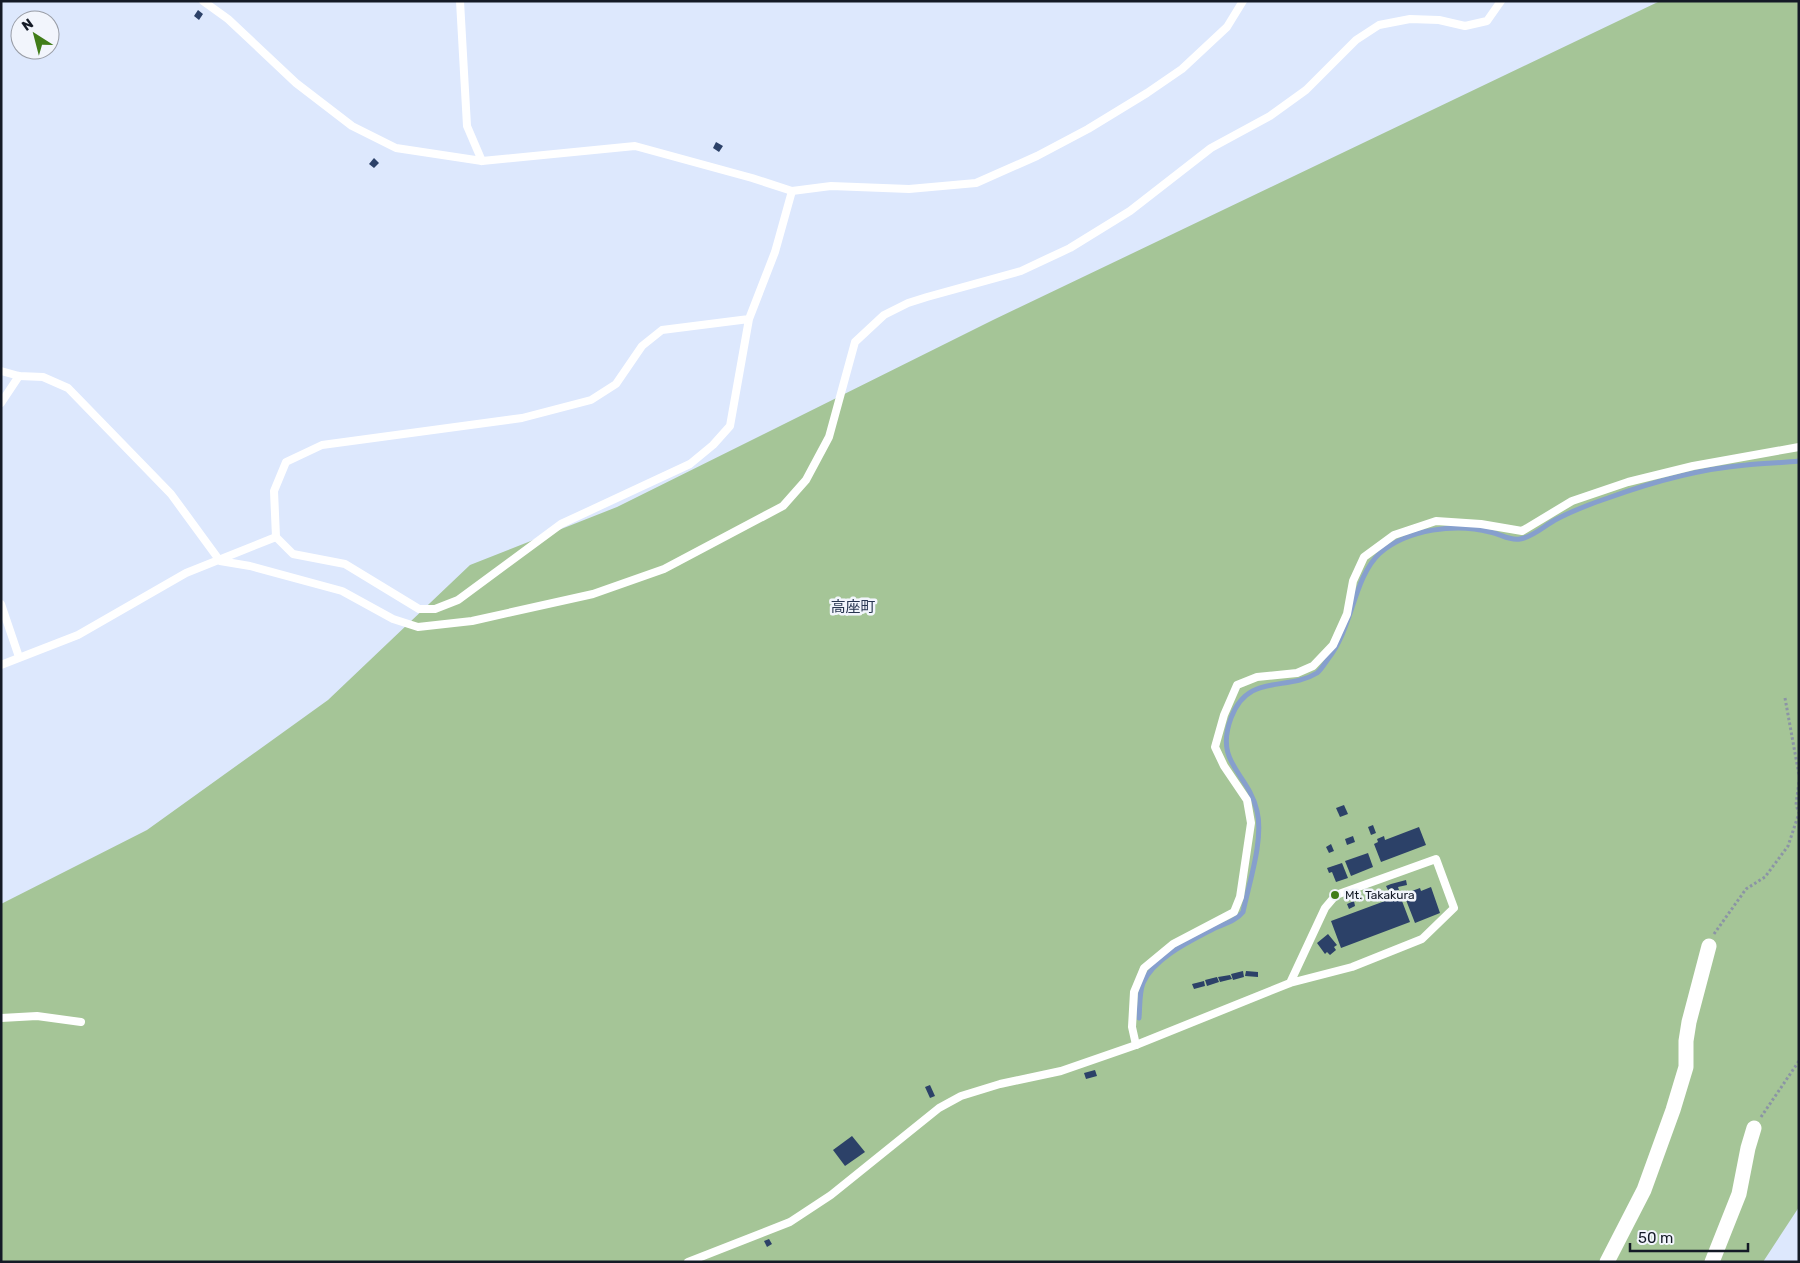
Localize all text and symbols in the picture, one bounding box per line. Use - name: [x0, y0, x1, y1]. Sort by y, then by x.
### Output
- north arrow: [10, 10, 60, 60]
- text: N: [19, 15, 37, 35]
- district label: 高座町: [830, 598, 876, 616]
- place label: Mt. Takakura: [1345, 888, 1415, 902]
- marker: Mt. Takakura: [1329, 889, 1341, 901]
- scale bar: [1630, 1220, 1748, 1252]
- text: 50 m: [1638, 1229, 1673, 1247]

